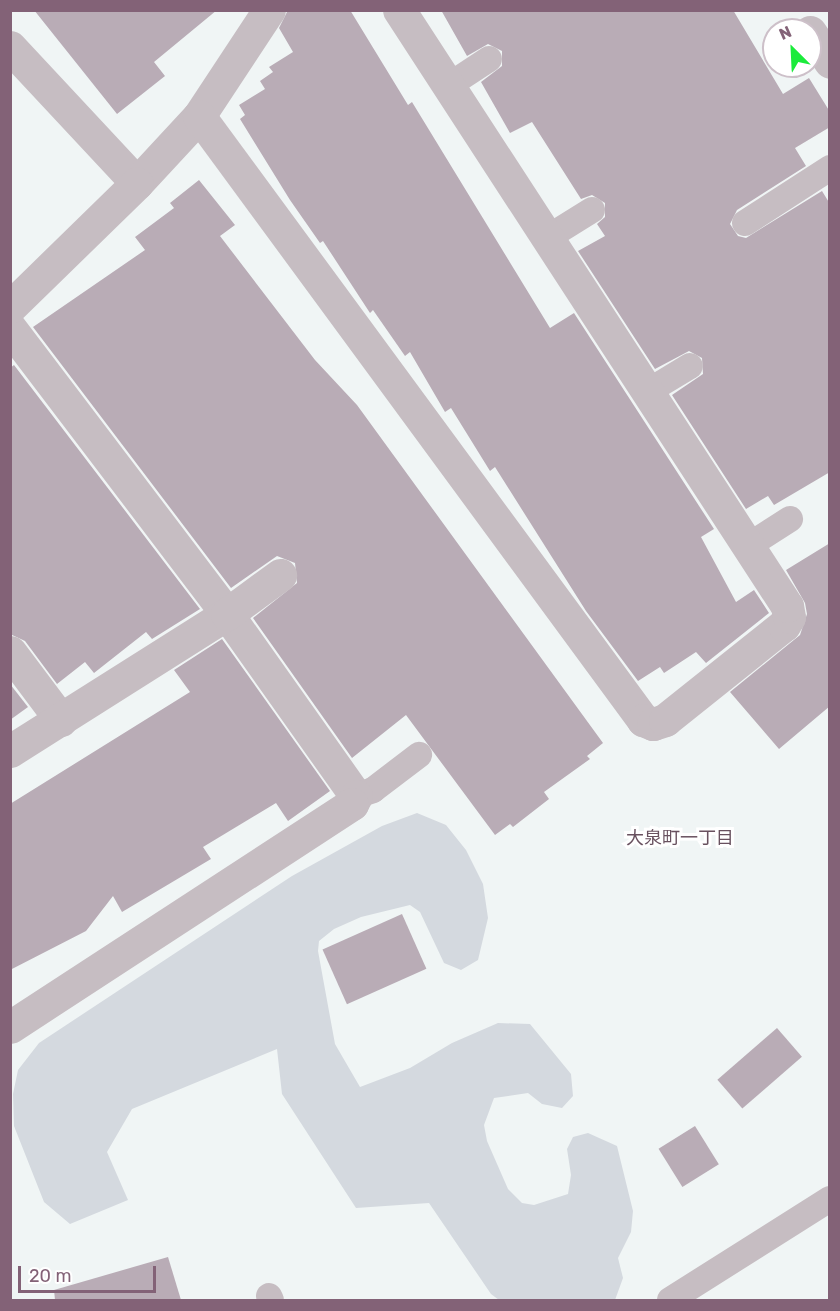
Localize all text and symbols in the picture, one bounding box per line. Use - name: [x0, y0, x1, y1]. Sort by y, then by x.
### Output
- north arrow: [762, 18, 822, 78]
- text: N: [776, 22, 794, 44]
- district label: 大泉町一丁目: [626, 827, 734, 849]
- scale bar: [21, 1254, 159, 1292]
- text: 20 m: [29, 1265, 71, 1287]

